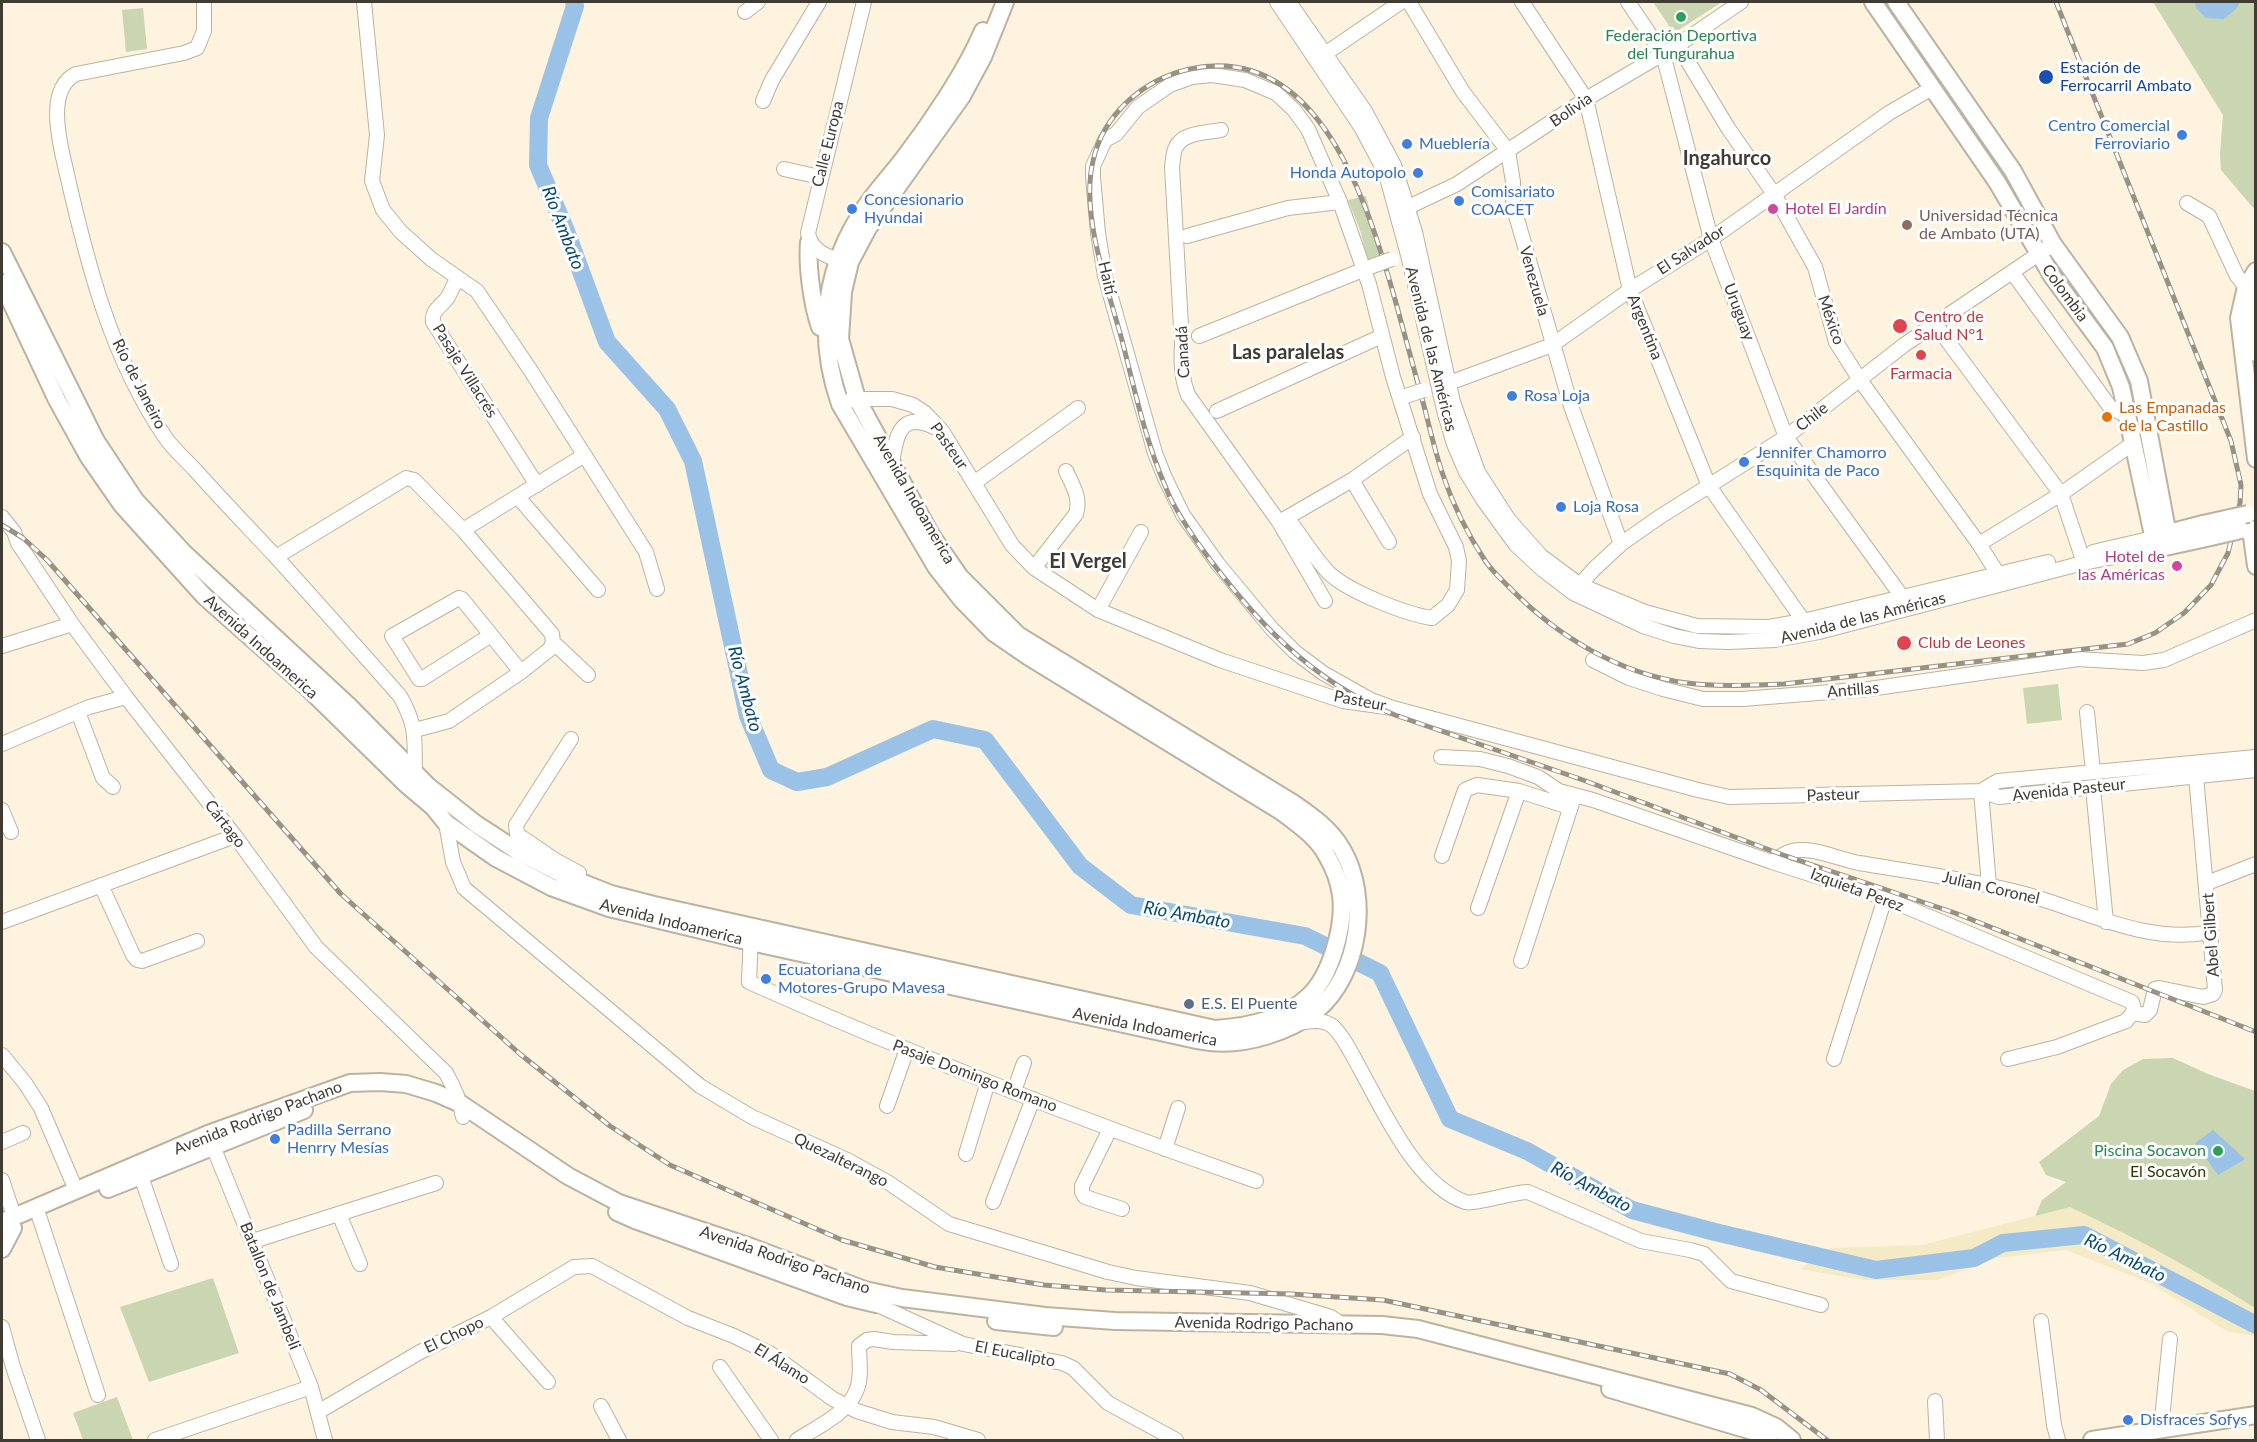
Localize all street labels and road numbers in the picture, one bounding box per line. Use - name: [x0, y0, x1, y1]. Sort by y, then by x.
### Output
- street label: Bolivia: [1546, 89, 1596, 131]
- street label: Calle Europa: [808, 99, 848, 189]
- street label: El Salvador: [1653, 221, 1729, 279]
- street label: Venezuela: [1515, 244, 1553, 318]
- street label: Haití: [1094, 259, 1120, 297]
- street label: Colombia: [2038, 261, 2092, 325]
- street label: Avenida de las Américas: [1401, 265, 1461, 433]
- street label: Uruguay: [1719, 281, 1759, 343]
- street label: Argentina: [1623, 292, 1667, 362]
- street label: México: [1814, 293, 1848, 347]
- street label: Pasaje Villacrés: [428, 320, 502, 422]
- street label: Canadá: [1172, 325, 1194, 379]
- street label: Río de Janeiro: [108, 336, 170, 432]
- street label: Chile: [1792, 398, 1832, 436]
- street label: Pasteur: [926, 419, 972, 473]
- street label: Avenida Indoamerica: [869, 431, 959, 567]
- street label: Avenida de las Américas: [1779, 588, 1947, 648]
- street label: Avenida Indoamerica: [200, 591, 322, 703]
- street label: Antillas: [1826, 678, 1880, 702]
- street label: Pasteur: [1332, 687, 1388, 715]
- street label: Avenida Pasteur: [2012, 775, 2126, 805]
- street label: Pasteur: [1806, 784, 1860, 806]
- street label: Cártago: [200, 796, 250, 852]
- street label: Izquieta Perez: [1808, 864, 1906, 916]
- street label: Julian Coronel: [1940, 867, 2042, 909]
- street label: Abel Gilbert: [2198, 892, 2224, 978]
- street label: Avenida Indoamerica: [598, 895, 744, 949]
- street label: Avenida Indoamerica: [1071, 1004, 1219, 1050]
- street label: Pasaje Domingo Romano: [890, 1036, 1060, 1116]
- street label: Avenida Rodrigo Pachano: [171, 1077, 345, 1159]
- street label: Quezalterango: [791, 1129, 891, 1191]
- street label: Batallon de Jambeli: [236, 1220, 304, 1352]
- street label: Avenida Rodrigo Pachano: [697, 1222, 873, 1298]
- street label: El Chopo: [421, 1312, 487, 1358]
- street label: Avenida Rodrigo Pachano: [1174, 1313, 1354, 1335]
- street label: El Eucalipto: [973, 1337, 1057, 1371]
- street label: El Álamo: [751, 1339, 813, 1389]

